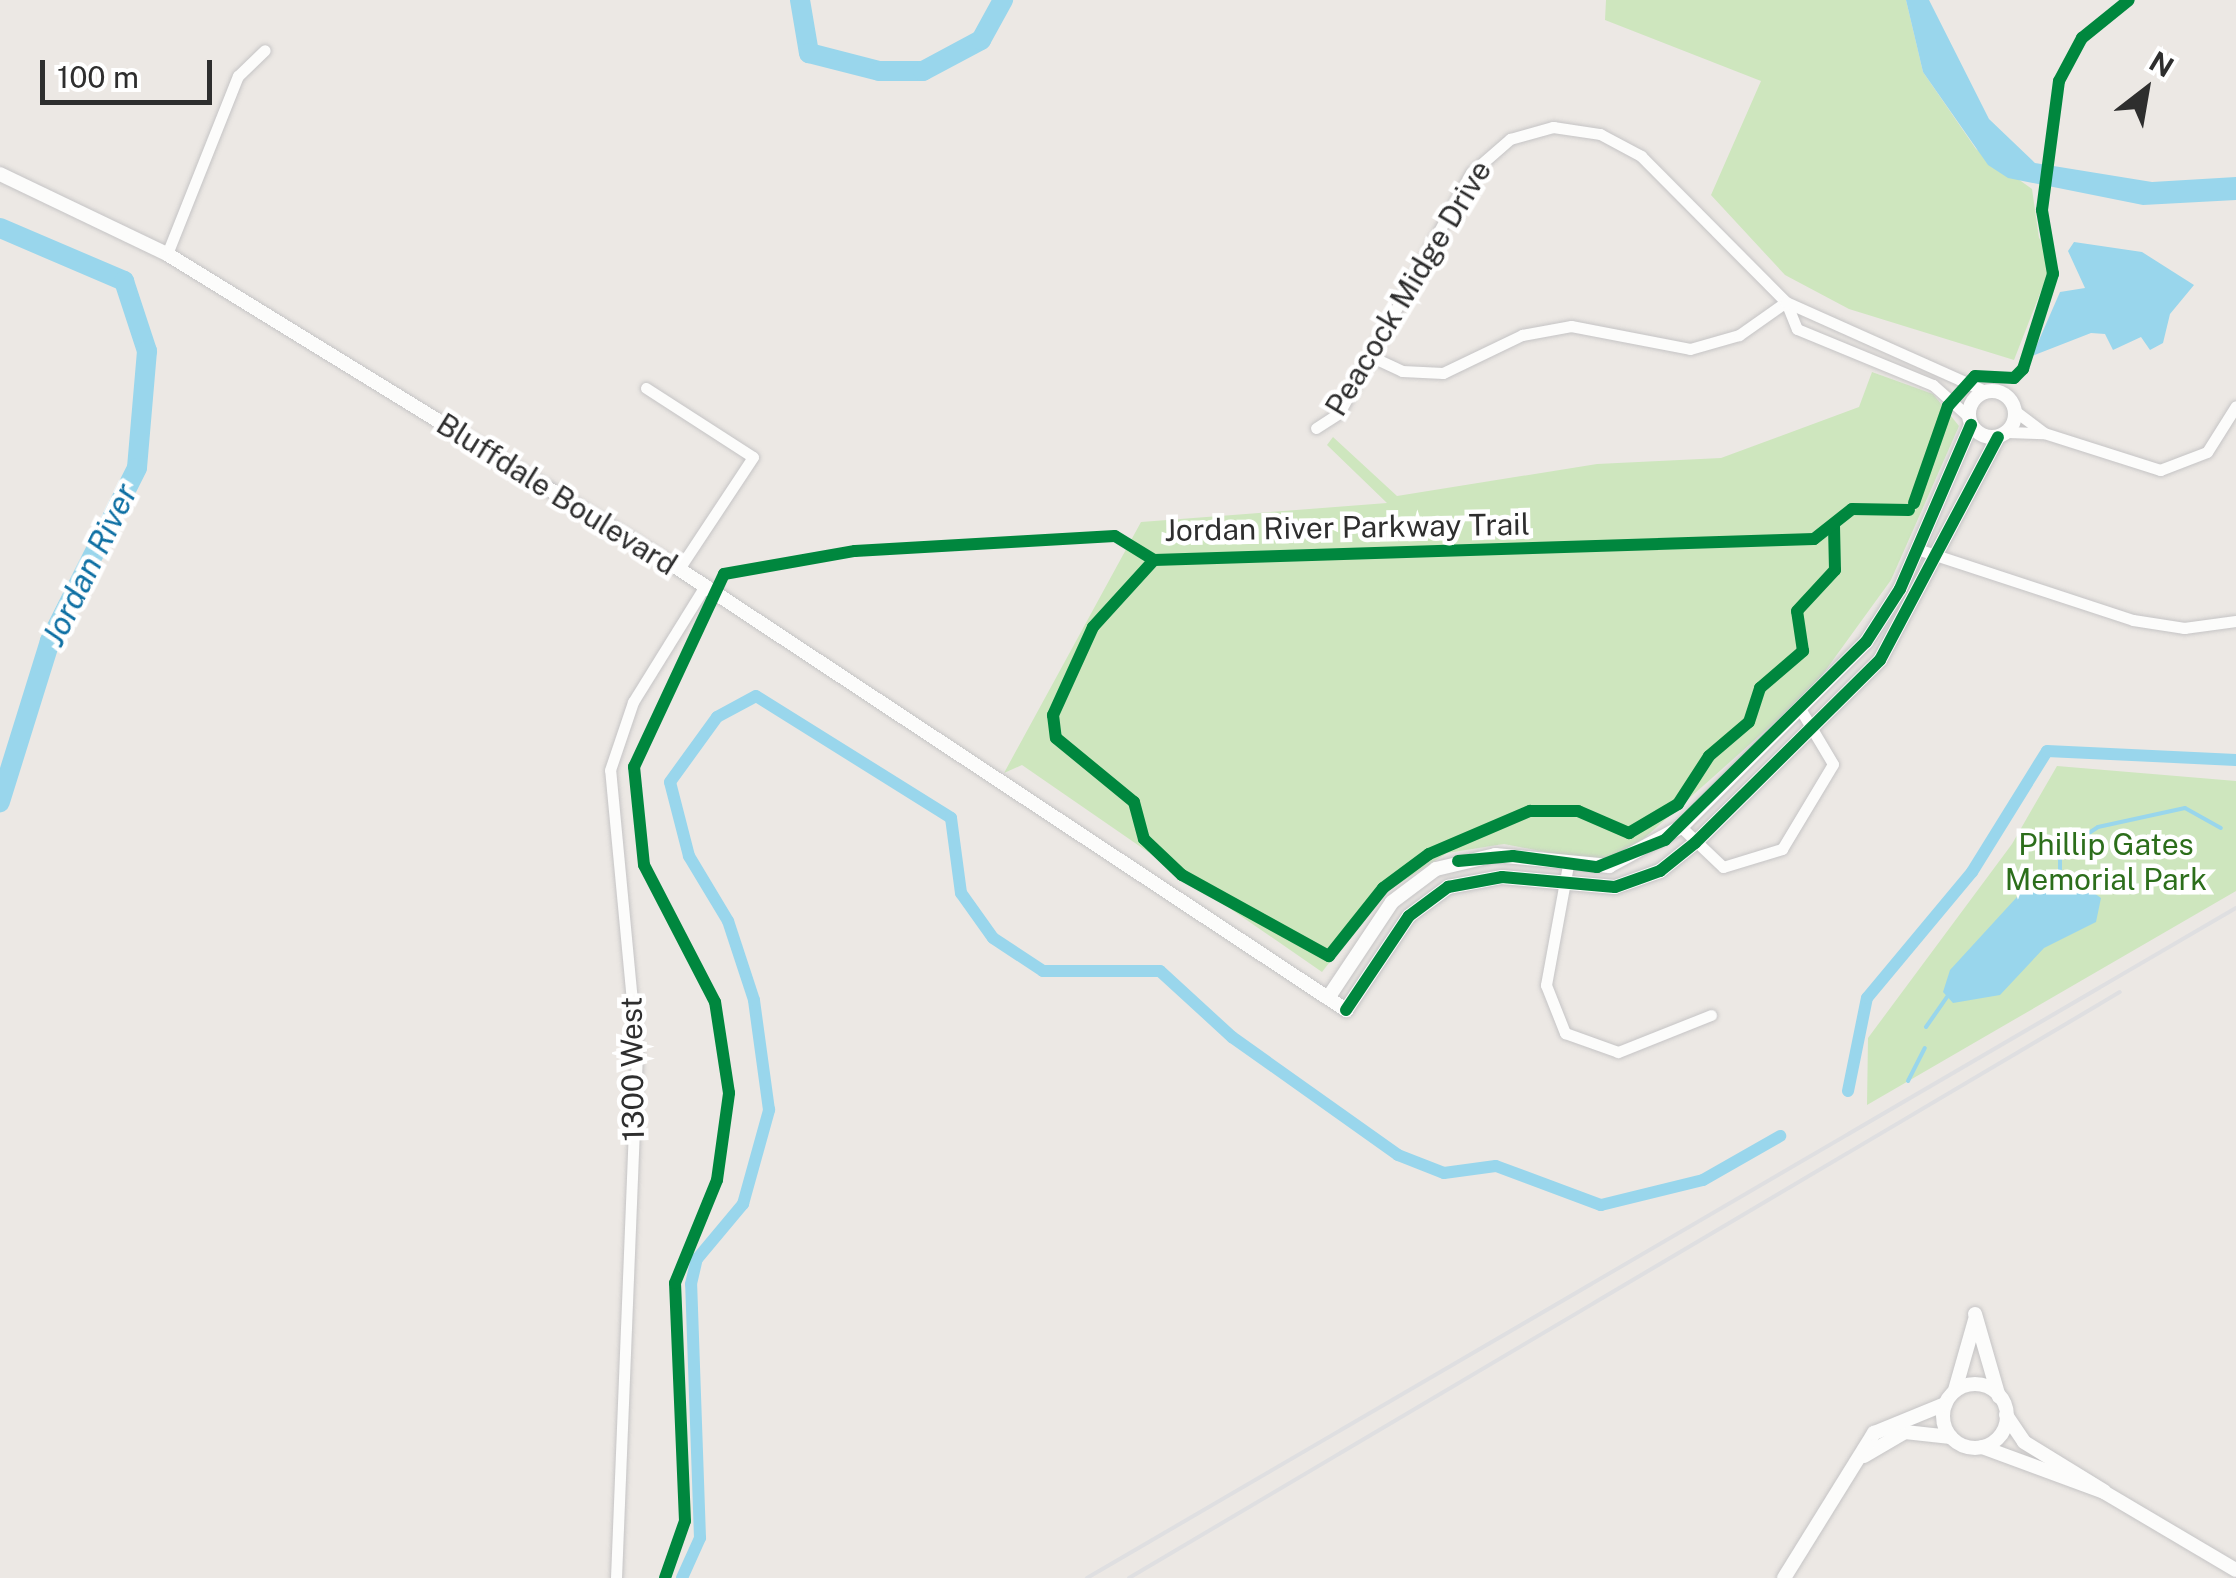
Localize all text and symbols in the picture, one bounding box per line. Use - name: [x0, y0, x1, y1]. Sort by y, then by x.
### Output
- scale bar: [45, 40, 218, 102]
- north arrow: [2096, 40, 2196, 140]
- text: N: [2144, 44, 2180, 84]
- text: 100 m: [57, 59, 139, 95]
- street label: Peacock Midge Drive: [1317, 154, 1499, 422]
- street label: Bluffdale Boulevard: [430, 405, 684, 583]
- water label: Jordan River: [34, 478, 146, 652]
- street label: Jordan River Parkway Trail: [1164, 506, 1530, 548]
- park label: Phillip Gates Memorial Park: [2005, 826, 2207, 896]
- street label: 1300 West: [613, 996, 651, 1142]

